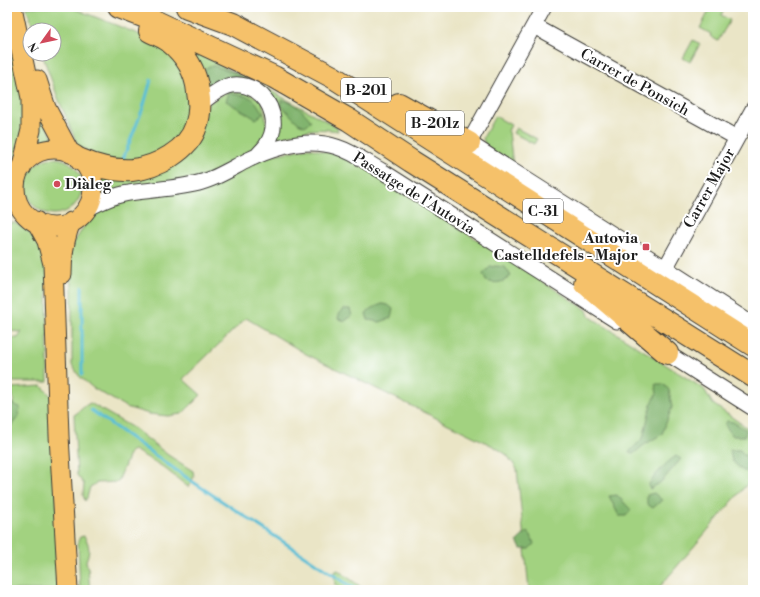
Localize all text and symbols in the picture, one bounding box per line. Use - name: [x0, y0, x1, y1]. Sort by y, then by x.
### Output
- north arrow: [22, 22, 62, 62]
- text: N: [26, 39, 43, 54]
- street label: Carrer de Ponsich: [577, 45, 693, 120]
- road number: B-201: [341, 78, 391, 102]
- road number: B-201z: [406, 111, 464, 135]
- street label: Carrer Major: [680, 144, 740, 232]
- street label: Passatge de l'Autovia: [349, 148, 479, 239]
- place label: Diàleg: [65, 175, 112, 194]
- marker: Diàleg: [52, 179, 62, 189]
- road number: C-31: [523, 199, 563, 223]
- place label: Autovia Castelldefels - Major: [493, 229, 639, 265]
- marker: Autovia Castelldefels - Major: [641, 242, 651, 252]

